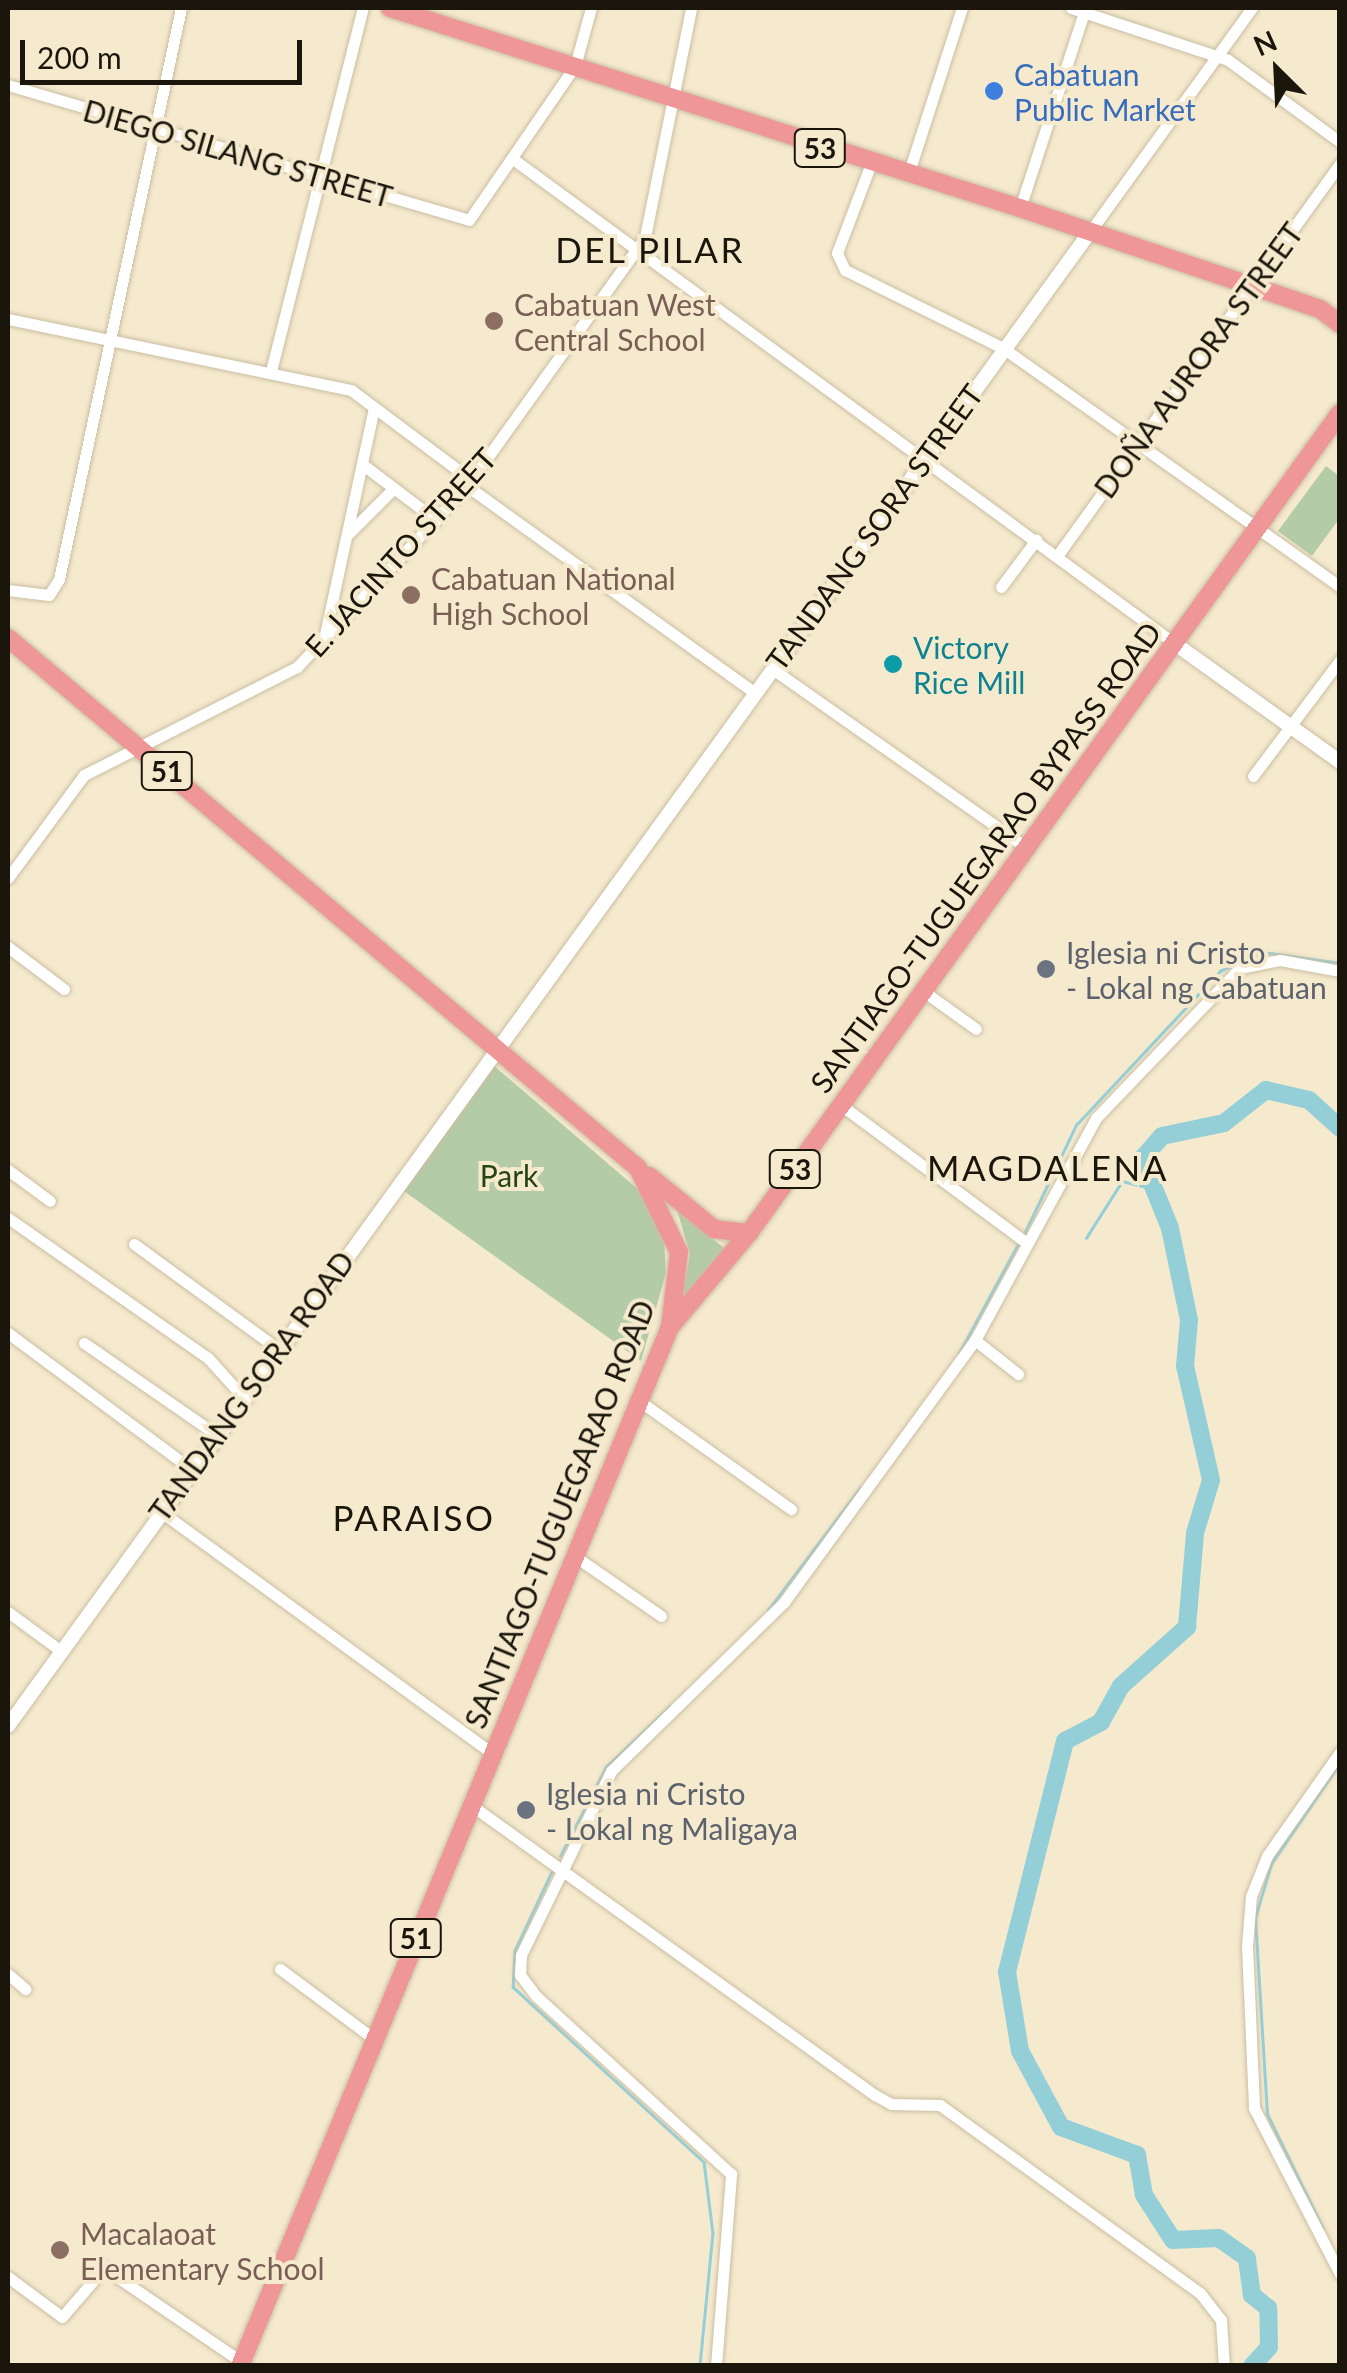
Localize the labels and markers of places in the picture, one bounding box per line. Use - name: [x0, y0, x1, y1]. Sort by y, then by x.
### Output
- place label: Cabatuan Public Market: [1014, 56, 1196, 126]
- marker: Cabatuan Public Market: [983, 80, 1005, 102]
- place label: Cabatuan West Central School: [514, 286, 716, 356]
- marker: Cabatuan West Central School: [483, 310, 505, 332]
- place label: Cabatuan National High School: [431, 560, 676, 630]
- marker: Cabatuan National High School: [400, 584, 422, 606]
- place label: Victory Rice Mill: [913, 629, 1025, 700]
- marker: Victory Rice Mill: [882, 653, 904, 675]
- place label: Iglesia ni Cristo - Lokal ng Cabatuan: [1066, 934, 1327, 1004]
- marker: Iglesia ni Cristo - Lokal ng Cabatuan: [1035, 958, 1057, 980]
- place label: Iglesia ni Cristo - Lokal ng Maligaya: [546, 1775, 798, 1846]
- marker: Iglesia ni Cristo - Lokal ng Maligaya: [515, 1799, 537, 1821]
- place label: Macalaoat Elementary School: [80, 2215, 325, 2286]
- marker: Macalaoat Elementary School: [49, 2239, 71, 2261]

